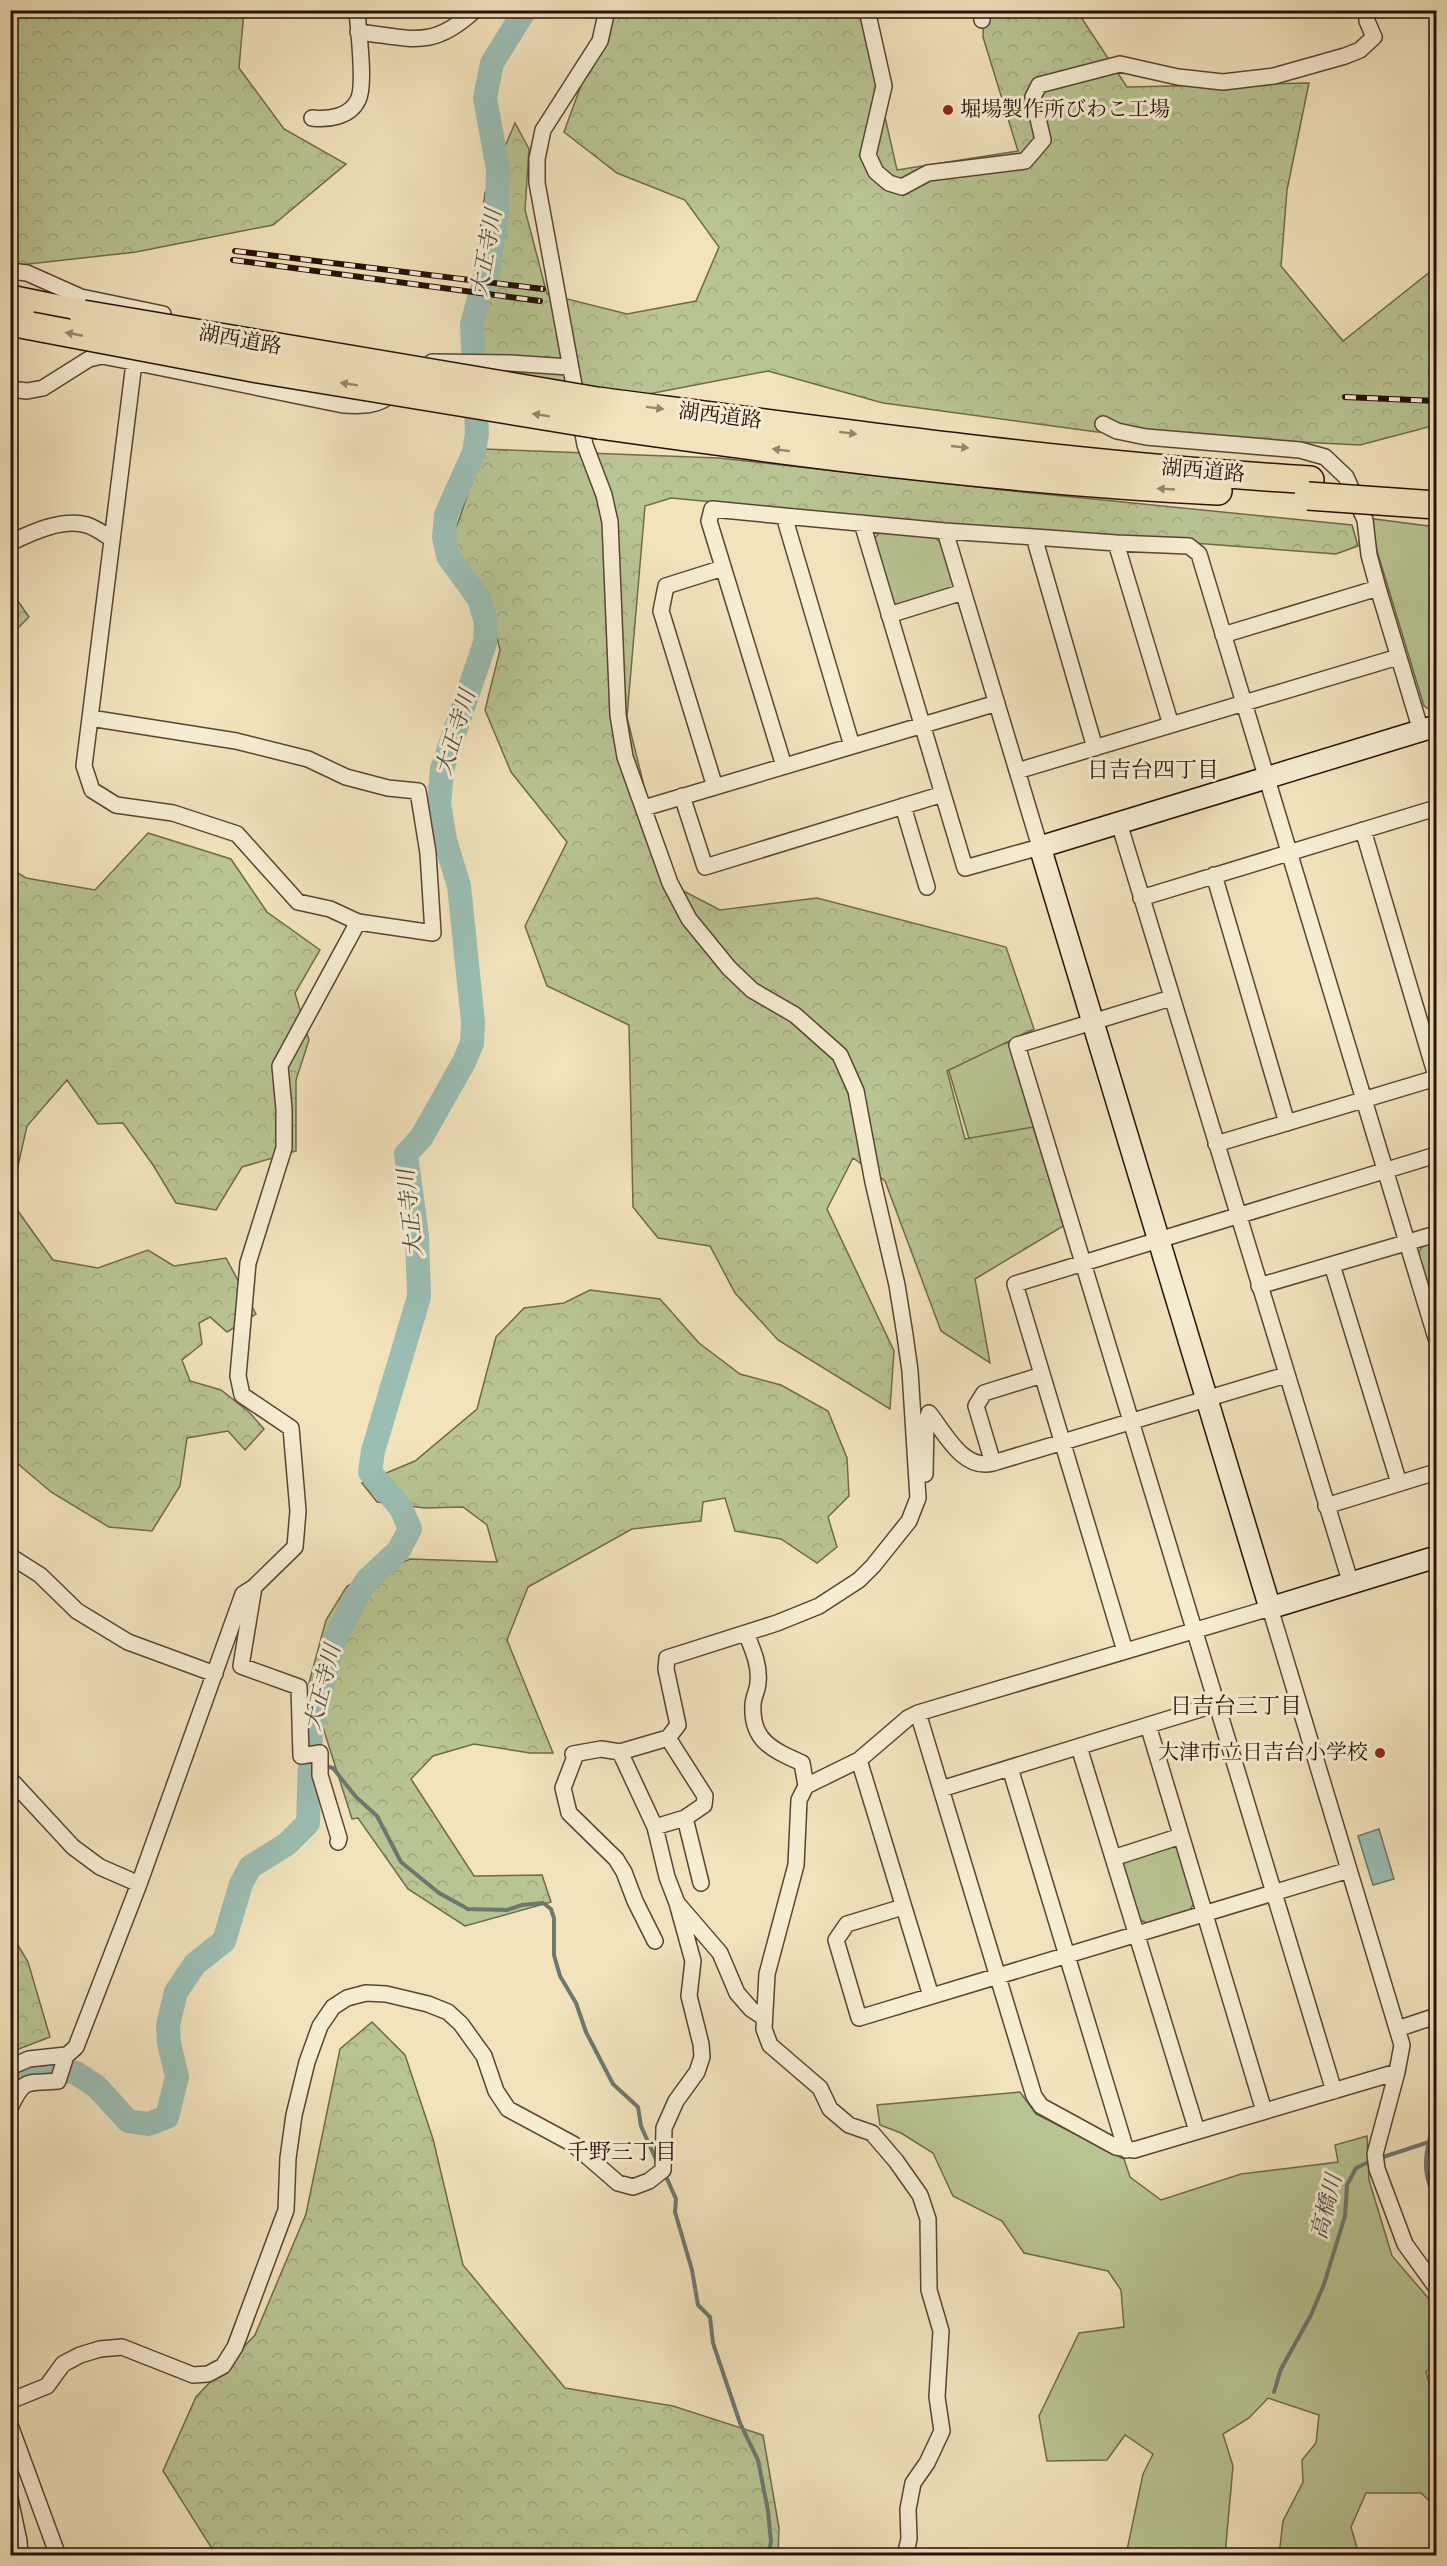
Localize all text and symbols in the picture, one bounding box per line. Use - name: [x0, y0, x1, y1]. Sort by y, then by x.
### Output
- place label: 堀場製作所びわこ工場: [960, 96, 1170, 125]
- marker: 堀場製作所びわこ工場: [941, 103, 955, 117]
- water label: 大正寺川: [465, 205, 511, 299]
- street label: 湖西道路: [196, 319, 284, 363]
- one-way arrow: [64, 329, 83, 338]
- one-way arrow: [339, 379, 358, 388]
- street label: 湖西道路: [677, 397, 763, 437]
- one-way arrow: [646, 403, 665, 413]
- one-way arrow: [531, 411, 550, 420]
- one-way arrow: [839, 429, 858, 438]
- one-way arrow: [951, 442, 970, 452]
- one-way arrow: [771, 446, 790, 455]
- street label: 湖西道路: [1160, 454, 1246, 490]
- one-way arrow: [1156, 484, 1175, 493]
- water label: 大正寺川: [429, 684, 485, 780]
- district label: 日吉台四丁目: [1087, 756, 1219, 787]
- water label: 大正寺川: [392, 1166, 432, 1258]
- water label: 大正寺川: [298, 1640, 350, 1734]
- district label: 日吉台三丁目: [1170, 1692, 1302, 1723]
- place label: 大津市立日吉台小学校: [1158, 1739, 1368, 1768]
- marker: 大津市立日吉台小学校: [1373, 1746, 1387, 1760]
- district label: 千野三丁目: [567, 2138, 677, 2169]
- water label: 高橋川: [1305, 2169, 1352, 2243]

